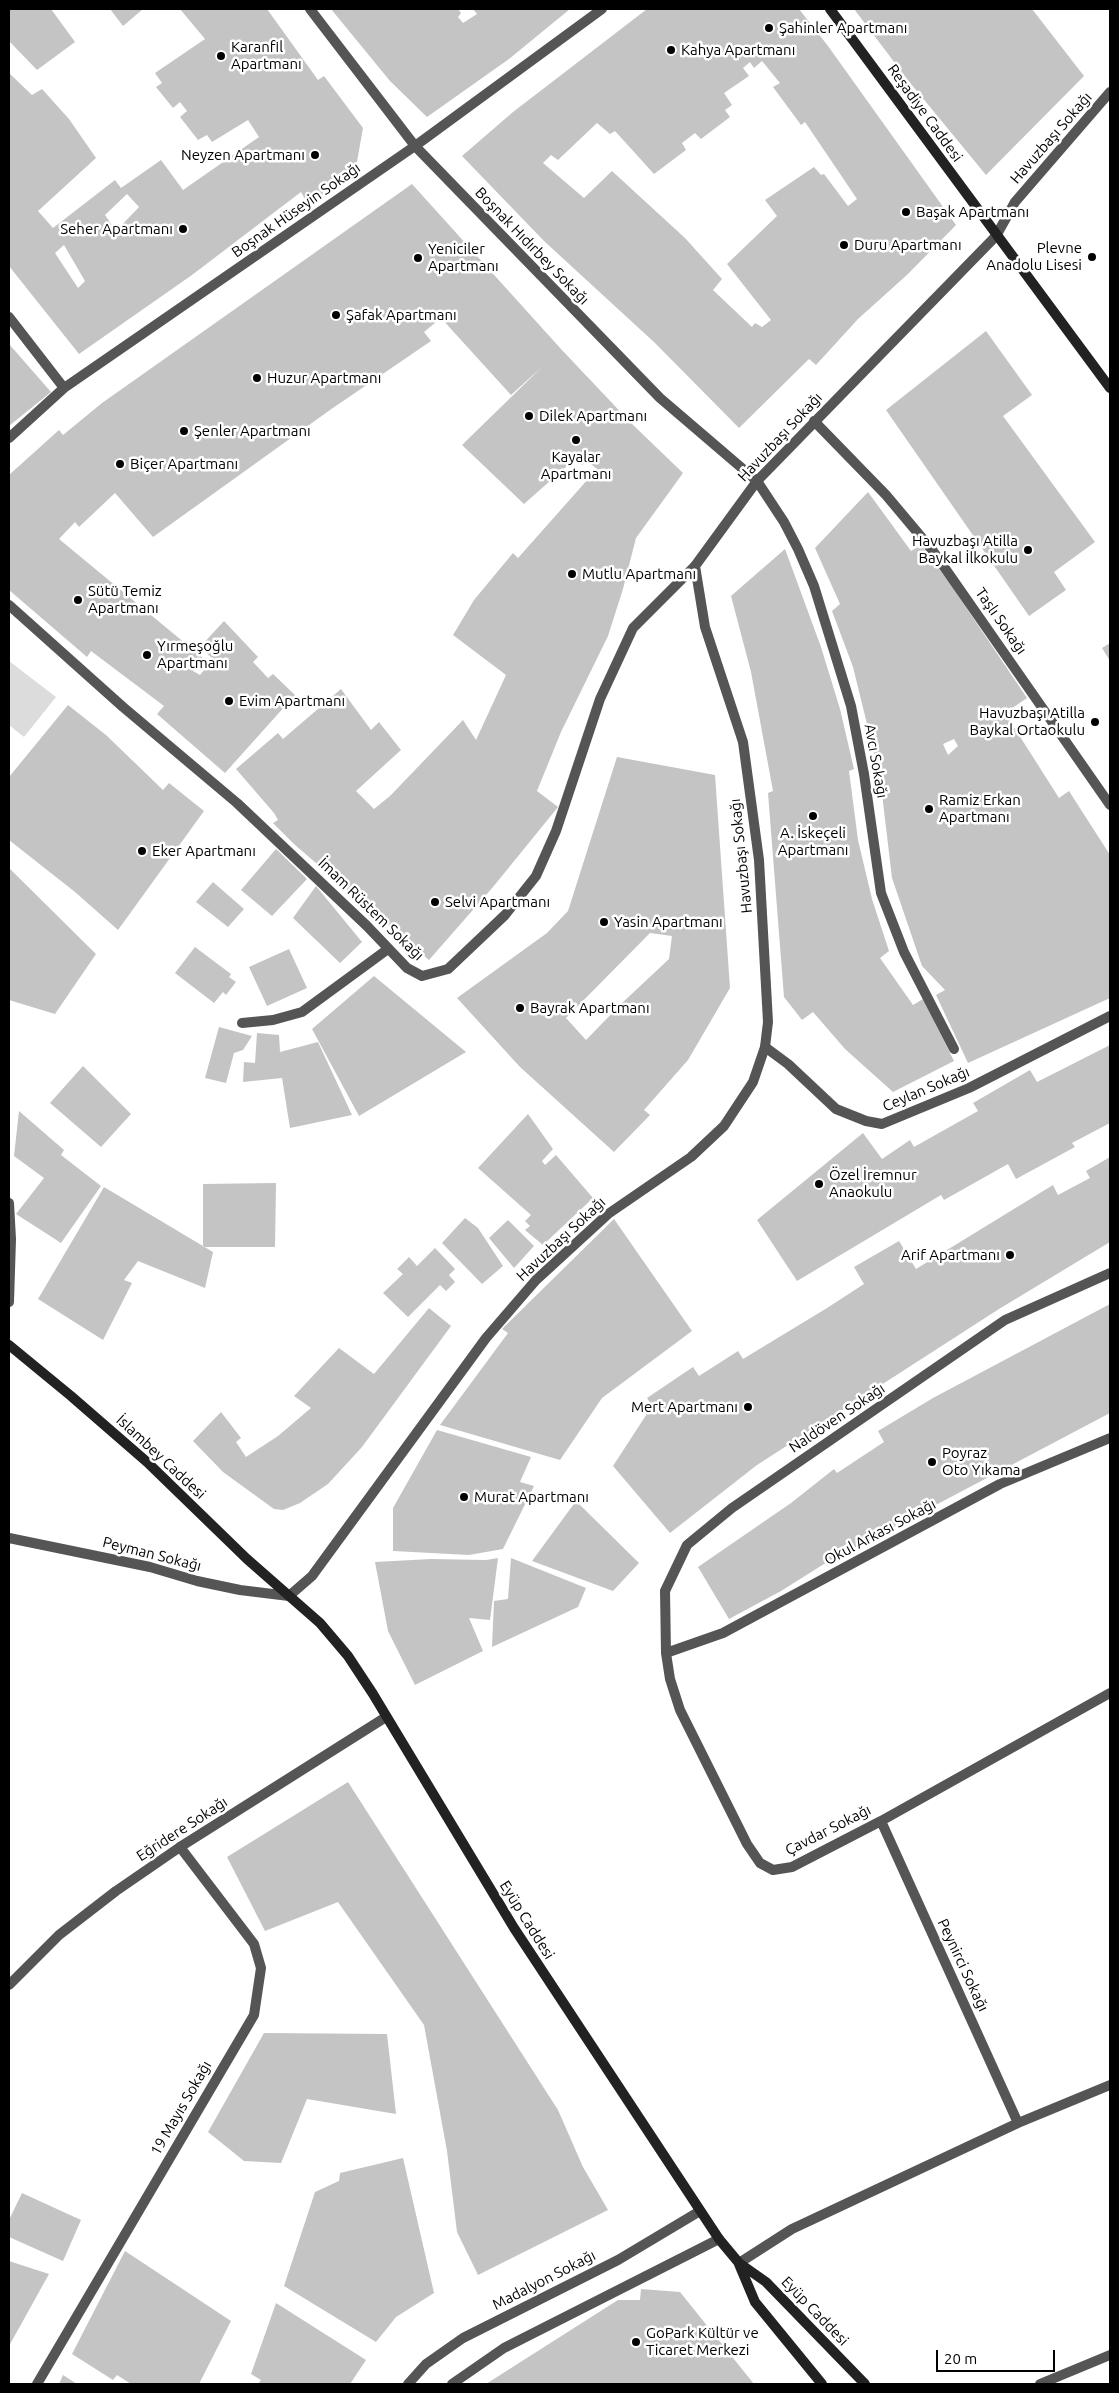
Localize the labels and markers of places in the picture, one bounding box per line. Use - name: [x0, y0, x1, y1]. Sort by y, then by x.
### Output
- place label: Şahinler Apartmanı: [779, 19, 907, 37]
- marker: Şahinler Apartmanı: [763, 22, 775, 34]
- place label: Karanfil Apartmanı: [231, 38, 302, 73]
- place label: Kahya Apartmanı: [681, 41, 795, 59]
- marker: Kahya Apartmanı: [665, 44, 677, 56]
- marker: Karanfil Apartmanı: [215, 50, 227, 62]
- place label: Neyzen Apartmanı: [181, 146, 305, 164]
- marker: Neyzen Apartmanı: [309, 149, 321, 161]
- place label: Başak Apartmanı: [916, 203, 1029, 221]
- marker: Başak Apartmanı: [900, 206, 912, 218]
- place label: Seher Apartmanı: [60, 220, 173, 238]
- marker: Seher Apartmanı: [177, 223, 189, 235]
- place label: Duru Apartmanı: [854, 236, 962, 254]
- marker: Duru Apartmanı: [838, 239, 850, 251]
- place label: Plevne Anadolu Lisesi: [986, 239, 1082, 274]
- place label: Yeniciler Apartmanı: [428, 240, 499, 275]
- marker: Plevne Anadolu Lisesi: [1086, 251, 1098, 263]
- marker: Yeniciler Apartmanı: [412, 252, 424, 264]
- place label: Şafak Apartmanı: [346, 306, 457, 324]
- marker: Şafak Apartmanı: [330, 309, 342, 321]
- place label: Huzur Apartmanı: [267, 369, 381, 387]
- marker: Huzur Apartmanı: [251, 372, 263, 384]
- place label: Dilek Apartmanı: [539, 407, 647, 425]
- marker: Dilek Apartmanı: [523, 410, 535, 422]
- place label: Şenler Apartmanı: [194, 422, 311, 440]
- marker: Şenler Apartmanı: [178, 425, 190, 437]
- marker: Kayalar Apartmanı: [570, 434, 582, 446]
- place label: Kayalar Apartmanı: [541, 448, 611, 483]
- place label: Biçer Apartmanı: [130, 455, 238, 473]
- marker: Biçer Apartmanı: [114, 458, 126, 470]
- place label: Havuzbaşı Atilla Baykal İlkokulu: [912, 532, 1018, 567]
- marker: Havuzbaşı Atilla Baykal İlkokulu: [1022, 544, 1034, 556]
- place label: Mutlu Apartmanı: [582, 565, 696, 583]
- marker: Mutlu Apartmanı: [566, 568, 578, 580]
- place label: Sütü Temiz Apartmanı: [88, 582, 162, 617]
- marker: Sütü Temiz Apartmanı: [72, 594, 84, 606]
- place label: Yırmeşoğlu Apartmanı: [157, 637, 233, 672]
- marker: Yırmeşoğlu Apartmanı: [141, 649, 153, 661]
- place label: Evim Apartmanı: [239, 692, 345, 710]
- marker: Evim Apartmanı: [223, 695, 235, 707]
- place label: Havuzbaşı Atilla Baykal Ortaokulu: [970, 704, 1085, 739]
- marker: Havuzbaşı Atilla Baykal Ortaokulu: [1089, 716, 1101, 728]
- place label: Ramiz Erkan Apartmanı: [939, 791, 1021, 826]
- marker: Ramiz Erkan Apartmanı: [923, 803, 935, 815]
- marker: A. İskeçeli Apartmanı: [807, 810, 819, 822]
- place label: A. İskeçeli Apartmanı: [778, 824, 848, 859]
- place label: Eker Apartmanı: [152, 842, 256, 860]
- marker: Eker Apartmanı: [136, 845, 148, 857]
- place label: Selvi Apartmanı: [445, 893, 550, 911]
- marker: Selvi Apartmanı: [429, 896, 441, 908]
- place label: Yasin Apartmanı: [614, 913, 723, 931]
- marker: Yasin Apartmanı: [598, 916, 610, 928]
- place label: Bayrak Apartmanı: [530, 999, 650, 1017]
- marker: Bayrak Apartmanı: [514, 1002, 526, 1014]
- place label: Özel İremnur Anaokulu: [829, 1166, 917, 1201]
- marker: Özel İremnur Anaokulu: [813, 1178, 825, 1190]
- place label: Arif Apartmanı: [901, 1246, 1000, 1264]
- marker: Arif Apartmanı: [1004, 1249, 1016, 1261]
- place label: Mert Apartmanı: [631, 1398, 738, 1416]
- marker: Mert Apartmanı: [742, 1401, 754, 1413]
- place label: Poyraz Oto Yıkama: [942, 1444, 1021, 1479]
- marker: Poyraz Oto Yıkama: [926, 1456, 938, 1468]
- place label: Murat Apartmanı: [474, 1488, 589, 1506]
- marker: Murat Apartmanı: [458, 1491, 470, 1503]
- place label: GoPark Kültür ve Ticaret Merkezi: [646, 2324, 759, 2359]
- marker: GoPark Kültür ve Ticaret Merkezi: [630, 2336, 642, 2348]

